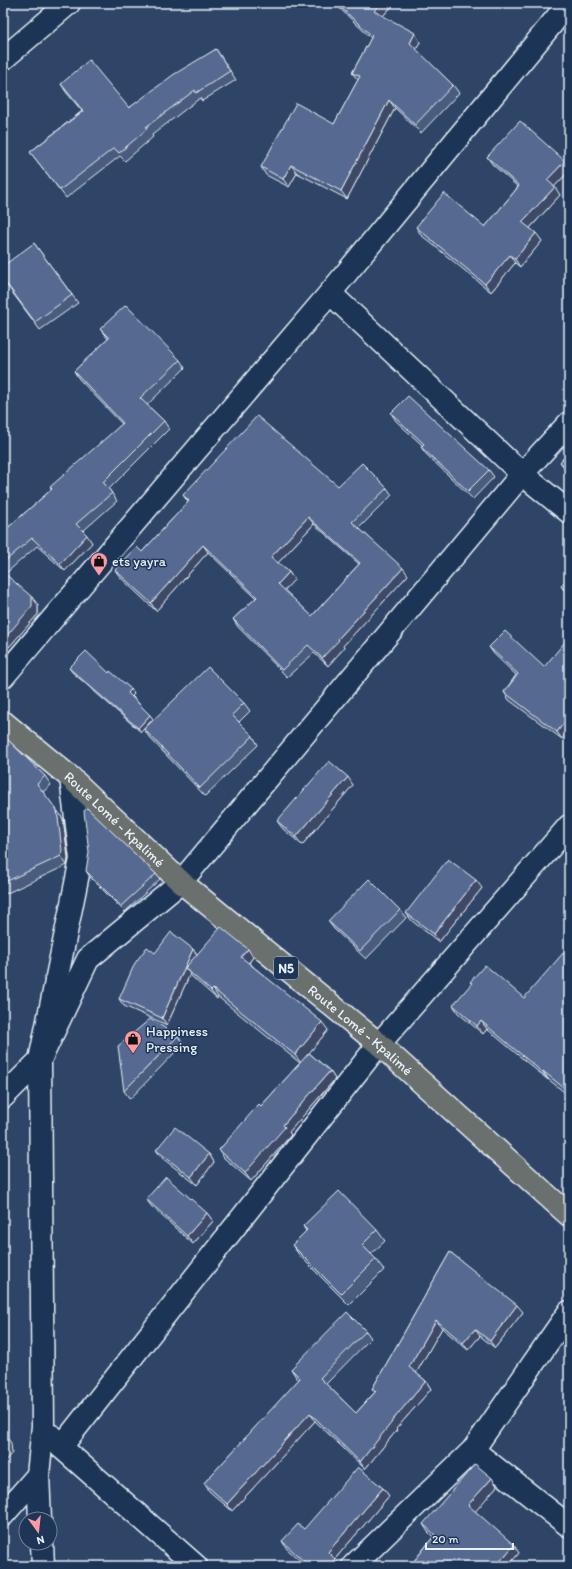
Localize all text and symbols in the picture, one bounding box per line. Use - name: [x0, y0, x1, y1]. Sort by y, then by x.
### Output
- shop icon: ets yayra: [89, 551, 109, 576]
- place label: ets yayra: [112, 553, 167, 570]
- street label: Route Lomé - Kpalimé: [61, 768, 168, 871]
- road number: N5: [274, 957, 298, 979]
- street label: Route Lomé - Kpalimé: [304, 981, 416, 1079]
- place label: Happiness Pressing: [146, 1023, 208, 1056]
- shop icon: Happiness Pressing: [123, 1029, 143, 1054]
- north arrow: [18, 1511, 58, 1551]
- scale bar: [426, 1525, 513, 1551]
- text: 20 m: [432, 1532, 459, 1546]
- text: N: [35, 1533, 46, 1547]

